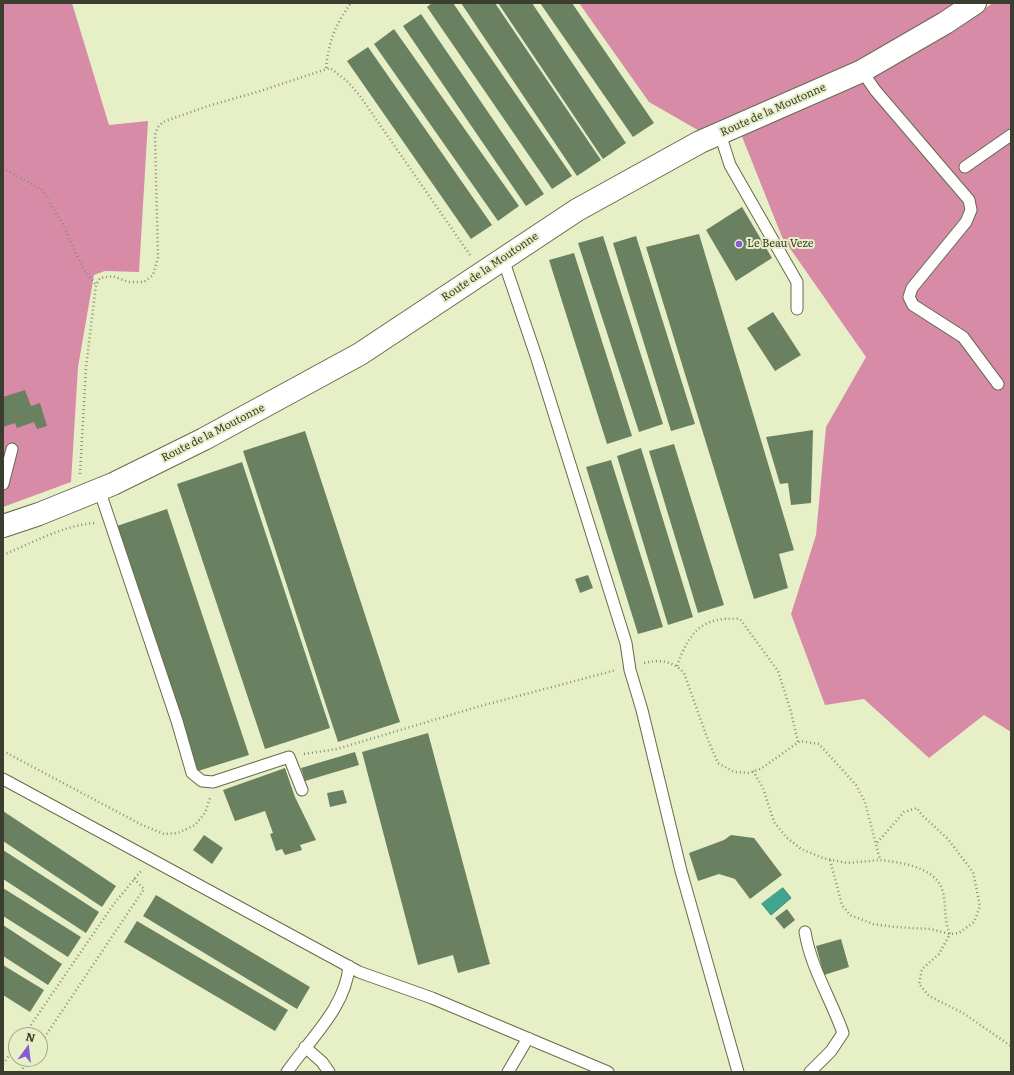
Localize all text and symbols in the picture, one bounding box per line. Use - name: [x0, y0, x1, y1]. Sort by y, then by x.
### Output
- street label: Route de la Moutonne: [718, 81, 828, 139]
- street label: Route de la Moutonne: [439, 230, 541, 304]
- place label: Le Beau Veze: [747, 237, 813, 251]
- marker: Le Beau Veze: [734, 239, 744, 249]
- street label: Route de la Moutonne: [159, 401, 267, 465]
- north arrow: [8, 1027, 48, 1067]
- text: N: [24, 1027, 37, 1045]

